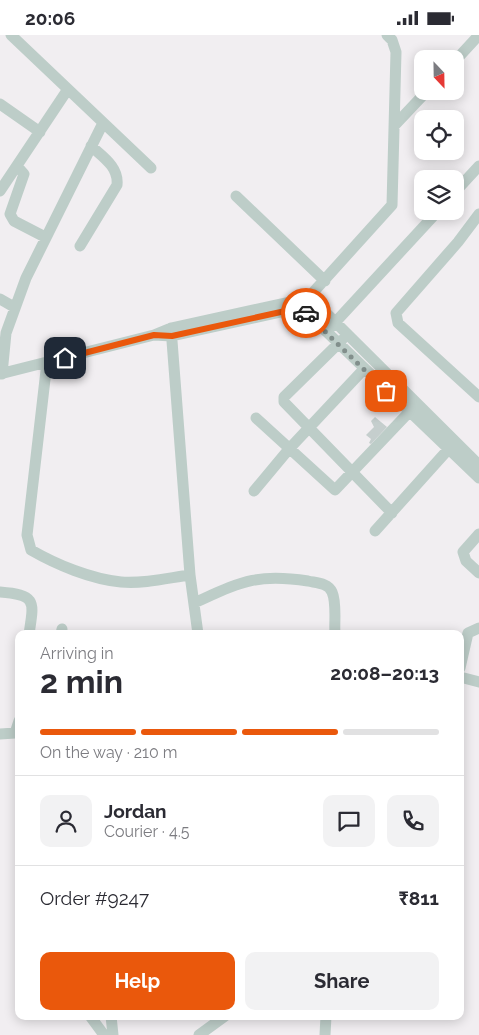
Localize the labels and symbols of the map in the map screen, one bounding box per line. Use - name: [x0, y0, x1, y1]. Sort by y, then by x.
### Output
- north arrow: [414, 50, 464, 100]
- courier: [281, 288, 331, 338]
- pin: [44, 337, 86, 379]
- pin: [365, 370, 407, 412]

